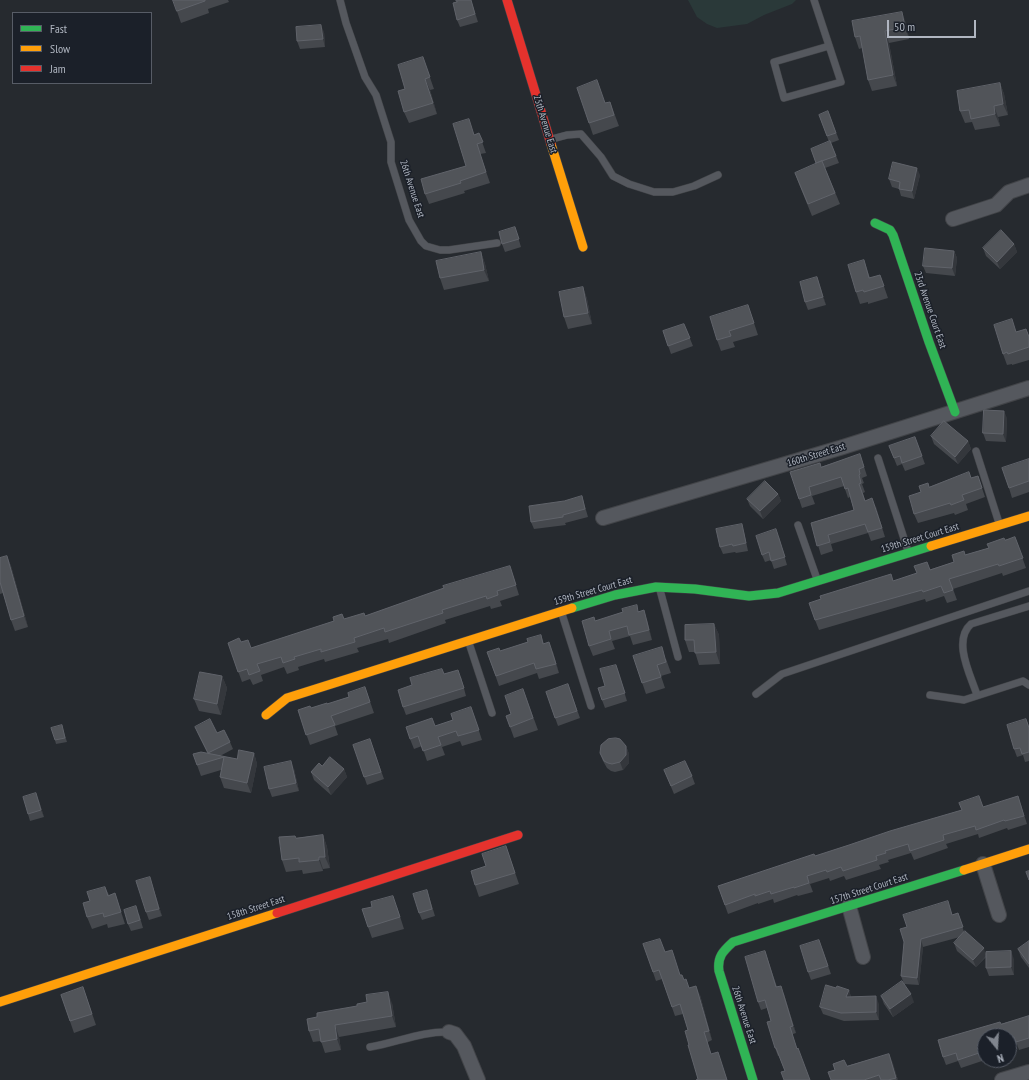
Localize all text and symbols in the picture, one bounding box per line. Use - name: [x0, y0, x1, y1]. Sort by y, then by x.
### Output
- legend: [12, 12, 152, 84]
- scale bar: [889, 12, 978, 38]
- text: 50 m: [894, 19, 915, 34]
- text: Fast: [50, 21, 67, 36]
- text: Slow: [50, 41, 70, 56]
- text: Jam: [50, 61, 66, 76]
- street label: 25th Avenue East: [530, 94, 560, 154]
- street label: 26th Avenue East: [397, 159, 427, 219]
- street label: 23rd Avenue Court East: [911, 270, 949, 350]
- street label: 160th Street East: [786, 440, 846, 470]
- street label: 159th Street Court East: [880, 520, 960, 556]
- street label: 159th Street Court East: [553, 574, 633, 608]
- street label: 157th Street Court East: [829, 871, 909, 907]
- street label: 158th Street East: [226, 893, 286, 923]
- street label: 26th Avenue East: [729, 985, 759, 1045]
- north arrow: [977, 1028, 1017, 1068]
- text: N: [995, 1051, 1005, 1066]

